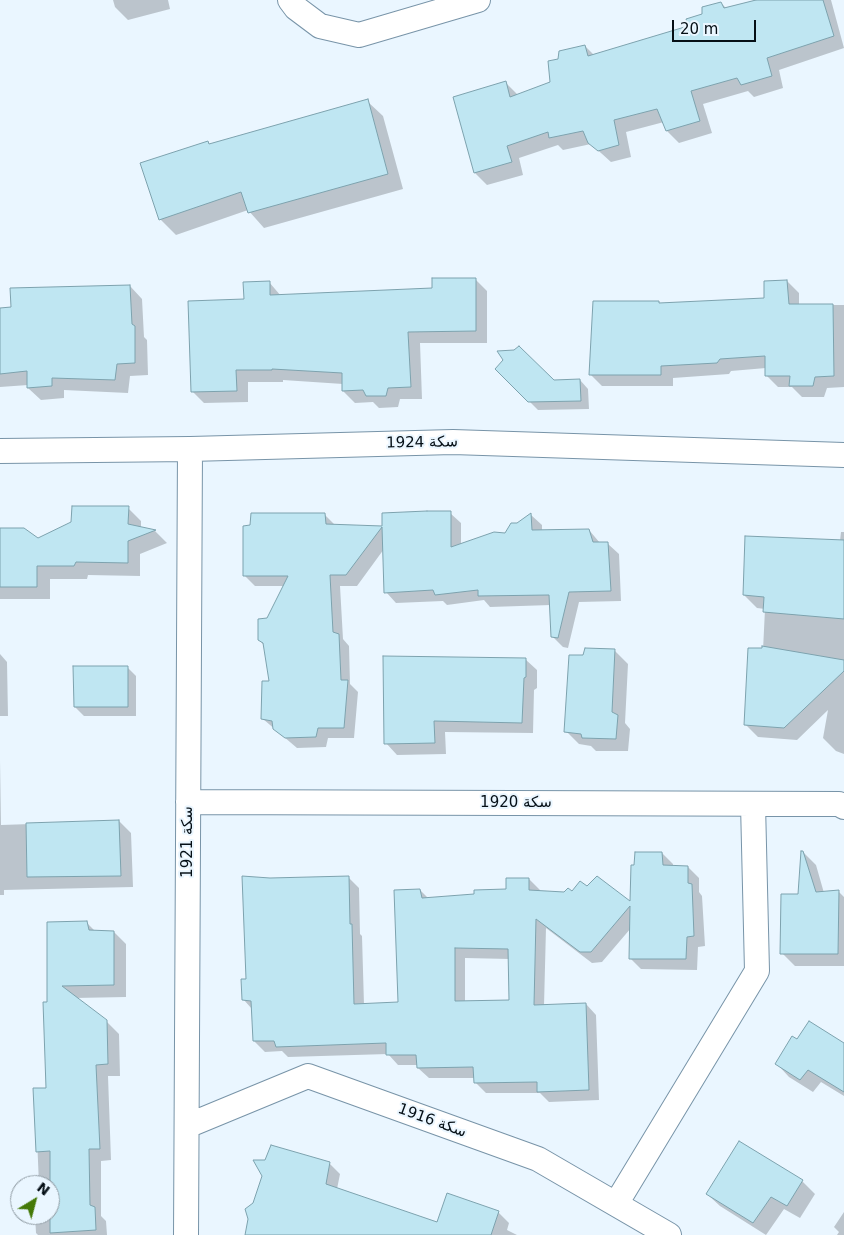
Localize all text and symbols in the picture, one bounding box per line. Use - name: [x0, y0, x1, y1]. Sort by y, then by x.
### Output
- scale bar: [674, 10, 758, 42]
- text: 20 m: [680, 20, 718, 38]
- street label: سكة 1924: [386, 433, 458, 453]
- street label: سكة 1920: [480, 794, 552, 812]
- street label: سكة 1921: [179, 806, 197, 878]
- street label: سكة 1916: [395, 1100, 469, 1142]
- north arrow: [10, 1175, 60, 1225]
- text: N: [34, 1179, 53, 1199]

